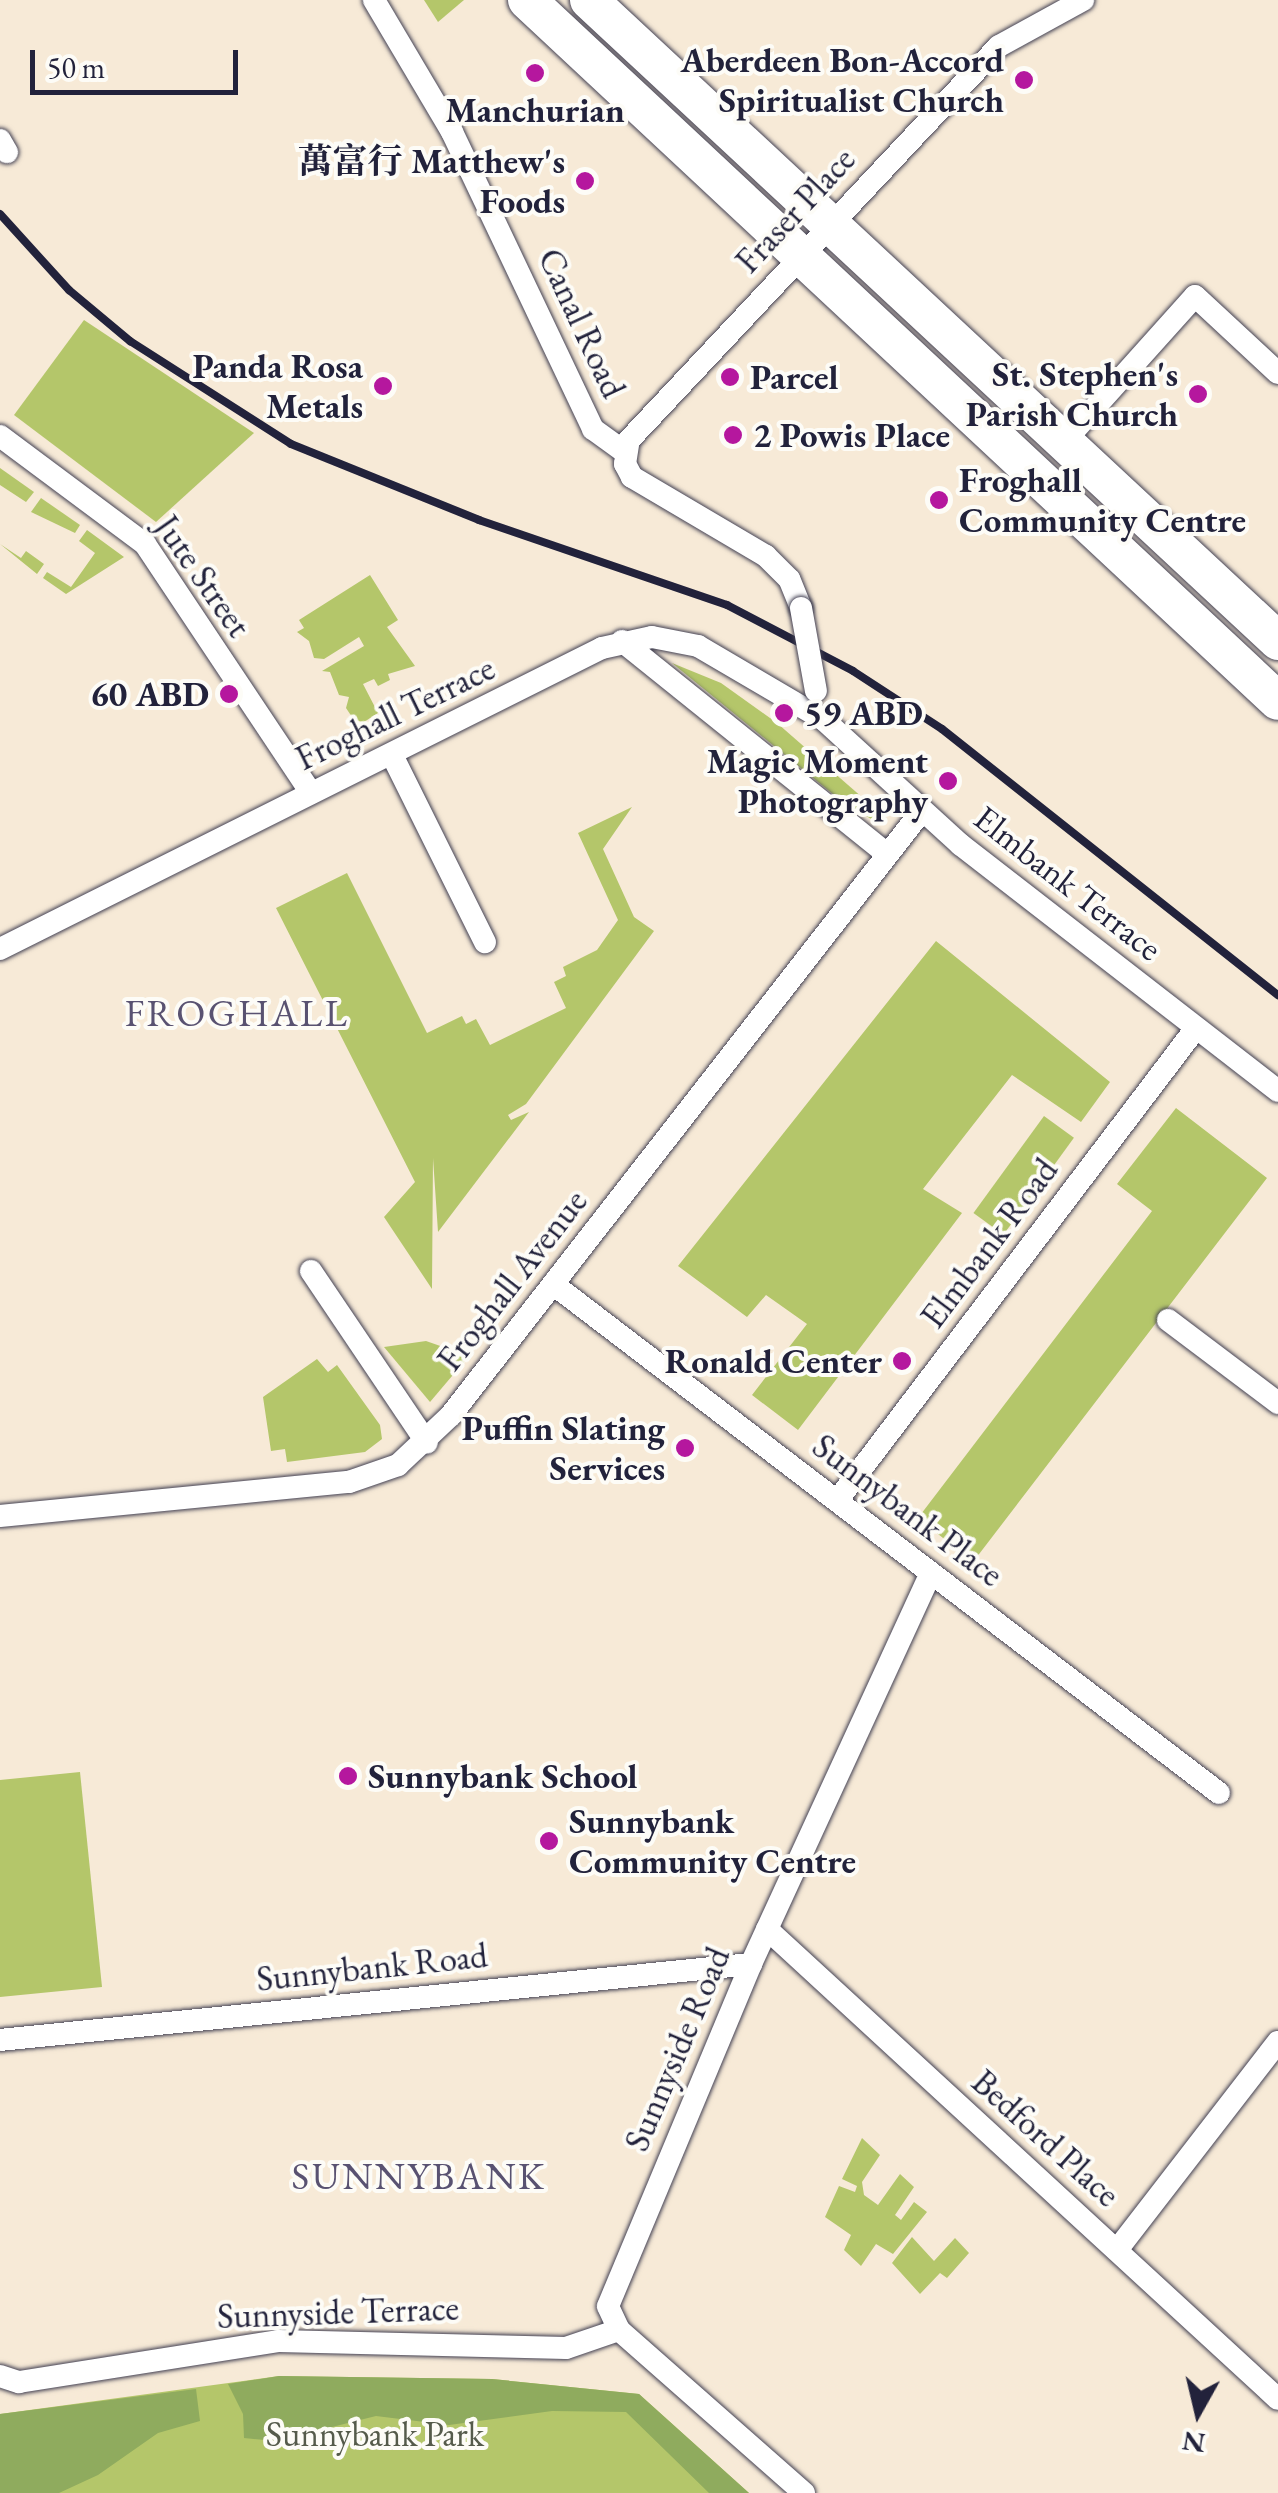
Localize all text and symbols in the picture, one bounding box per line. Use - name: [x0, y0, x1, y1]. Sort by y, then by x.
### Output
- scale bar: [35, 30, 242, 92]
- place label: Aberdeen Bon-Accord Spiritualist Church: [681, 39, 1004, 121]
- text: 50 m: [47, 48, 105, 87]
- marker: Manchurian: [524, 62, 546, 84]
- marker: Aberdeen Bon-Accord Spiritualist Church: [1013, 69, 1035, 91]
- place label: Manchurian: [445, 89, 625, 131]
- street label: Fraser Place: [726, 139, 864, 281]
- place label: 萬富行 Matthew's Foods: [298, 140, 565, 222]
- marker: 萬富行 Matthew's Foods: [574, 170, 596, 192]
- street label: Canal Road: [529, 242, 635, 404]
- place label: Panda Rosa Metals: [192, 345, 363, 427]
- place label: St. Stephen's Parish Church: [966, 353, 1178, 435]
- place label: Parcel: [750, 356, 839, 398]
- marker: Parcel: [719, 366, 741, 388]
- marker: Panda Rosa Metals: [372, 375, 394, 397]
- marker: St. Stephen's Parish Church: [1187, 383, 1209, 405]
- place label: 2 Powis Place: [753, 414, 950, 456]
- marker: 2 Powis Place: [722, 424, 744, 446]
- place label: Froghall Community Centre: [959, 459, 1246, 541]
- marker: Froghall Community Centre: [928, 489, 950, 511]
- street label: Jute Street: [146, 507, 260, 645]
- street label: Froghall Terrace: [289, 647, 501, 779]
- place label: 60 ABD: [90, 673, 209, 715]
- marker: 60 ABD: [218, 683, 240, 705]
- place label: 59 ABD: [804, 692, 923, 734]
- marker: 59 ABD: [773, 702, 795, 724]
- place label: Magic Moment Photography: [707, 740, 928, 822]
- marker: Magic Moment Photography: [937, 770, 959, 792]
- street label: Elmbank Terrace: [966, 797, 1170, 969]
- district label: FROGHALL: [125, 990, 349, 1036]
- street label: Elmbank Road: [912, 1150, 1066, 1336]
- street label: Froghall Avenue: [428, 1181, 596, 1379]
- place label: Ronald Center: [665, 1340, 882, 1382]
- marker: Ronald Center: [891, 1350, 913, 1372]
- place label: Puffin Slating Services: [462, 1407, 665, 1489]
- street label: Sunnybank Place: [804, 1425, 1012, 1595]
- marker: Puffin Slating Services: [674, 1437, 696, 1459]
- place label: Sunnybank School: [368, 1755, 637, 1797]
- marker: Sunnybank School: [337, 1765, 359, 1787]
- place label: Sunnybank Community Centre: [569, 1800, 856, 1882]
- marker: Sunnybank Community Centre: [538, 1830, 560, 1852]
- street label: Sunnybank Road: [254, 1934, 490, 2000]
- street label: Sunnyside Road: [615, 1941, 739, 2157]
- street label: Bedford Place: [963, 2061, 1129, 2215]
- district label: SUNNYBANK: [292, 2153, 546, 2199]
- street label: Sunnyside Terrace: [216, 2287, 460, 2337]
- north arrow: [1148, 2363, 1248, 2463]
- park label: Sunnybank Park: [266, 2413, 484, 2455]
- text: N: [1180, 2423, 1208, 2462]

